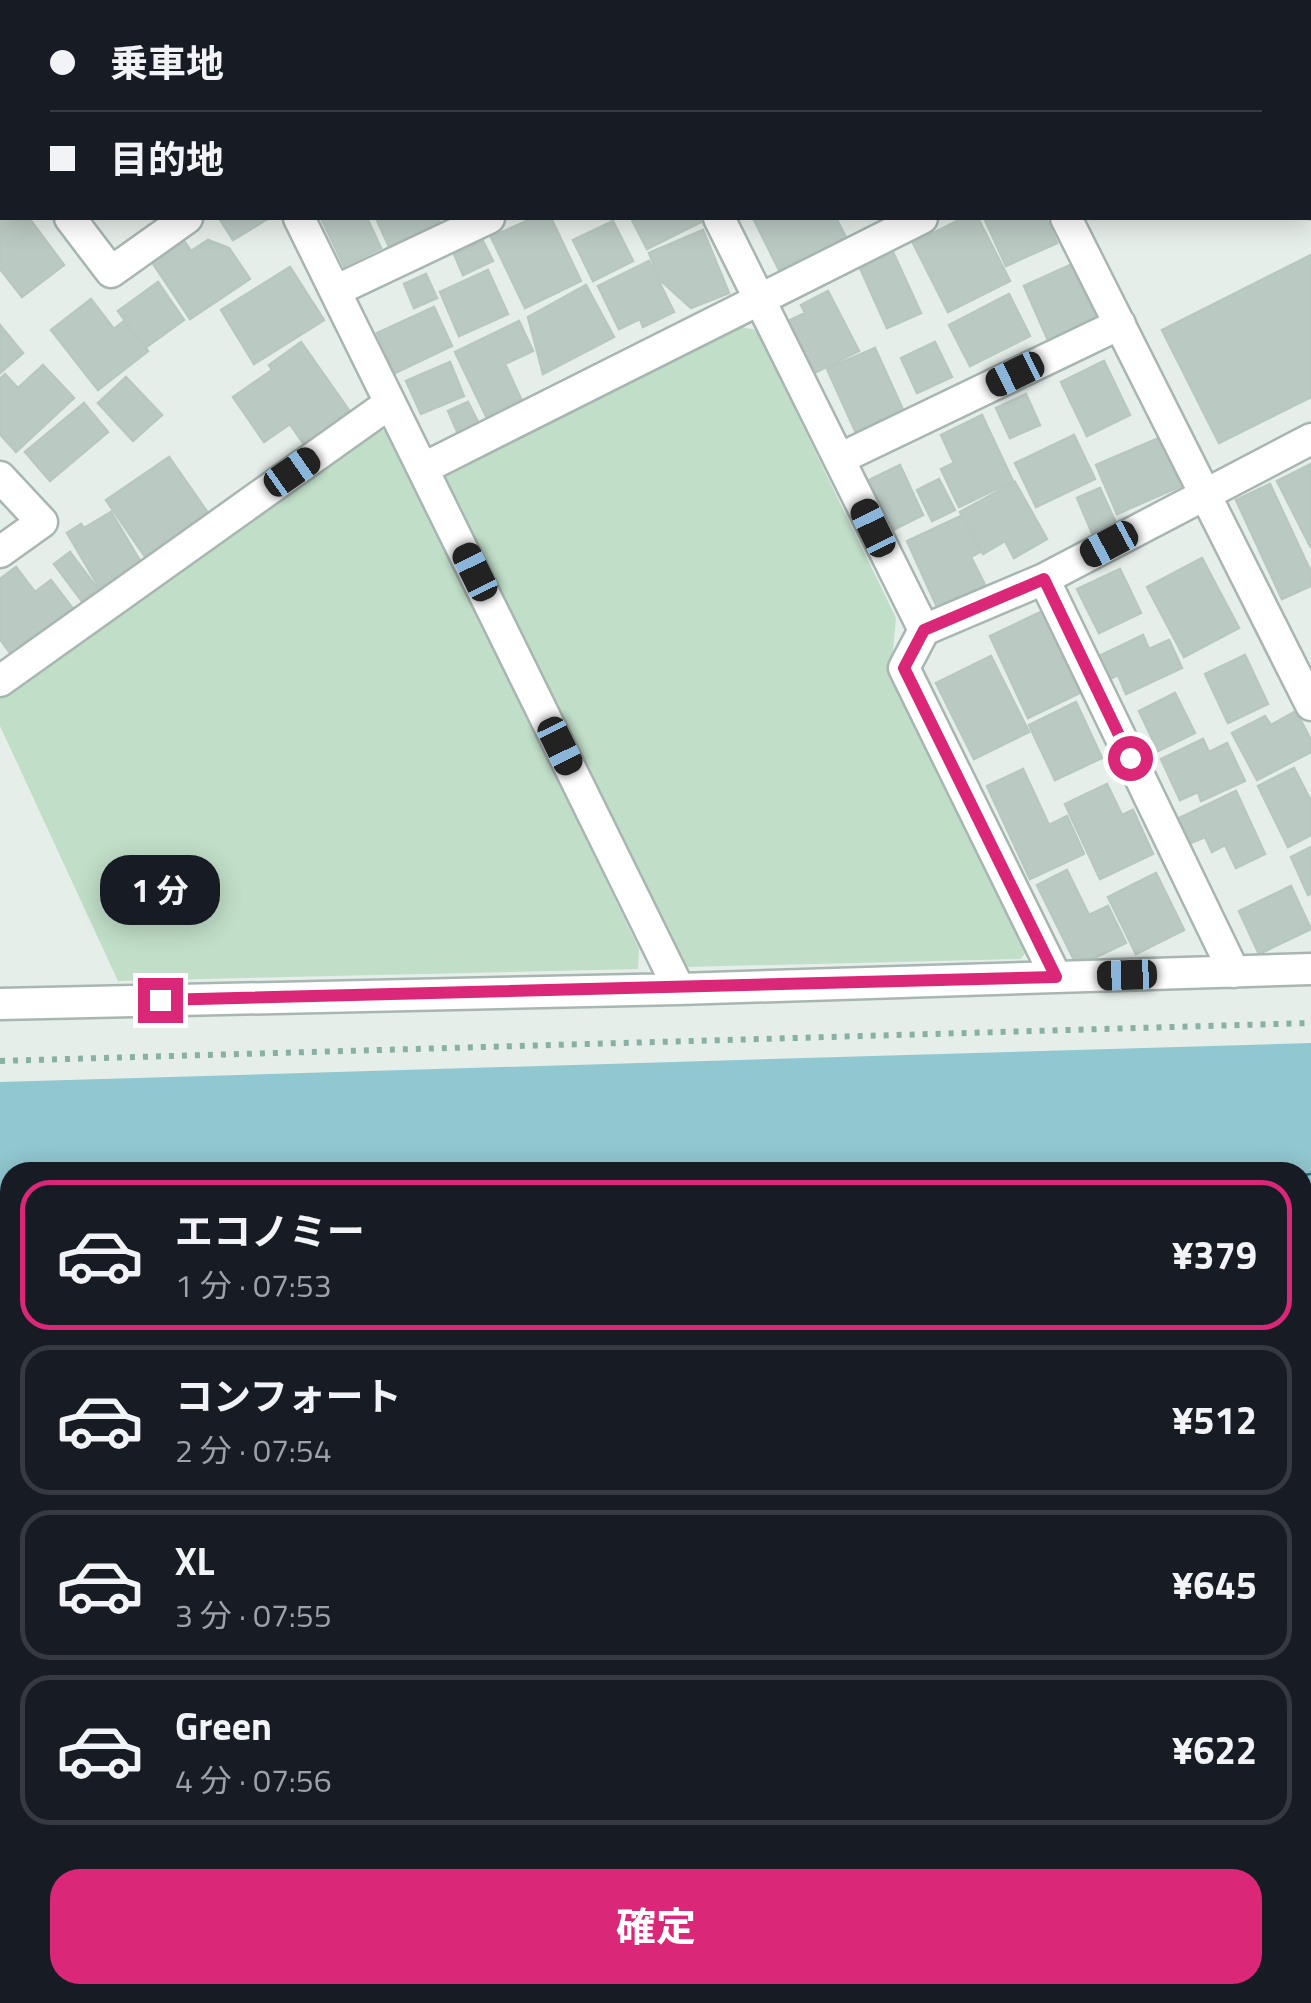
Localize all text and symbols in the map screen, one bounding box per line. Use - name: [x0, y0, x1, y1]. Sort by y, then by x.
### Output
- text: 乗車地: [110, 34, 224, 92]
- text: 目的地: [110, 130, 224, 188]
- car: [981, 347, 1049, 401]
- car: [259, 443, 325, 501]
- car: [846, 494, 900, 562]
- car: [1075, 517, 1143, 571]
- car: [448, 538, 502, 606]
- car: [533, 712, 587, 780]
- route start: [1108, 736, 1153, 781]
- callout: 1 分: [100, 855, 220, 925]
- text: 1 分: [132, 866, 188, 914]
- car: [1096, 959, 1158, 991]
- route end: [138, 978, 183, 1023]
- text: エコノミー: [175, 1202, 365, 1260]
- icon: car: [55, 1210, 145, 1300]
- text: ¥379: [1172, 1226, 1257, 1284]
- text: 1 分 · 07:53: [175, 1261, 332, 1309]
- text: コンフォート: [175, 1367, 402, 1425]
- icon: car: [55, 1375, 145, 1465]
- text: ¥512: [1172, 1391, 1257, 1449]
- text: 2 分 · 07:54: [175, 1426, 332, 1474]
- text: XL: [175, 1532, 215, 1590]
- icon: car: [55, 1540, 145, 1630]
- text: ¥645: [1172, 1556, 1257, 1614]
- text: 3 分 · 07:55: [175, 1591, 332, 1639]
- text: Green: [175, 1697, 272, 1755]
- icon: car: [55, 1705, 145, 1795]
- text: ¥622: [1172, 1721, 1257, 1779]
- text: 4 分 · 07:56: [175, 1756, 332, 1804]
- button: 確定: [50, 1869, 1262, 1984]

